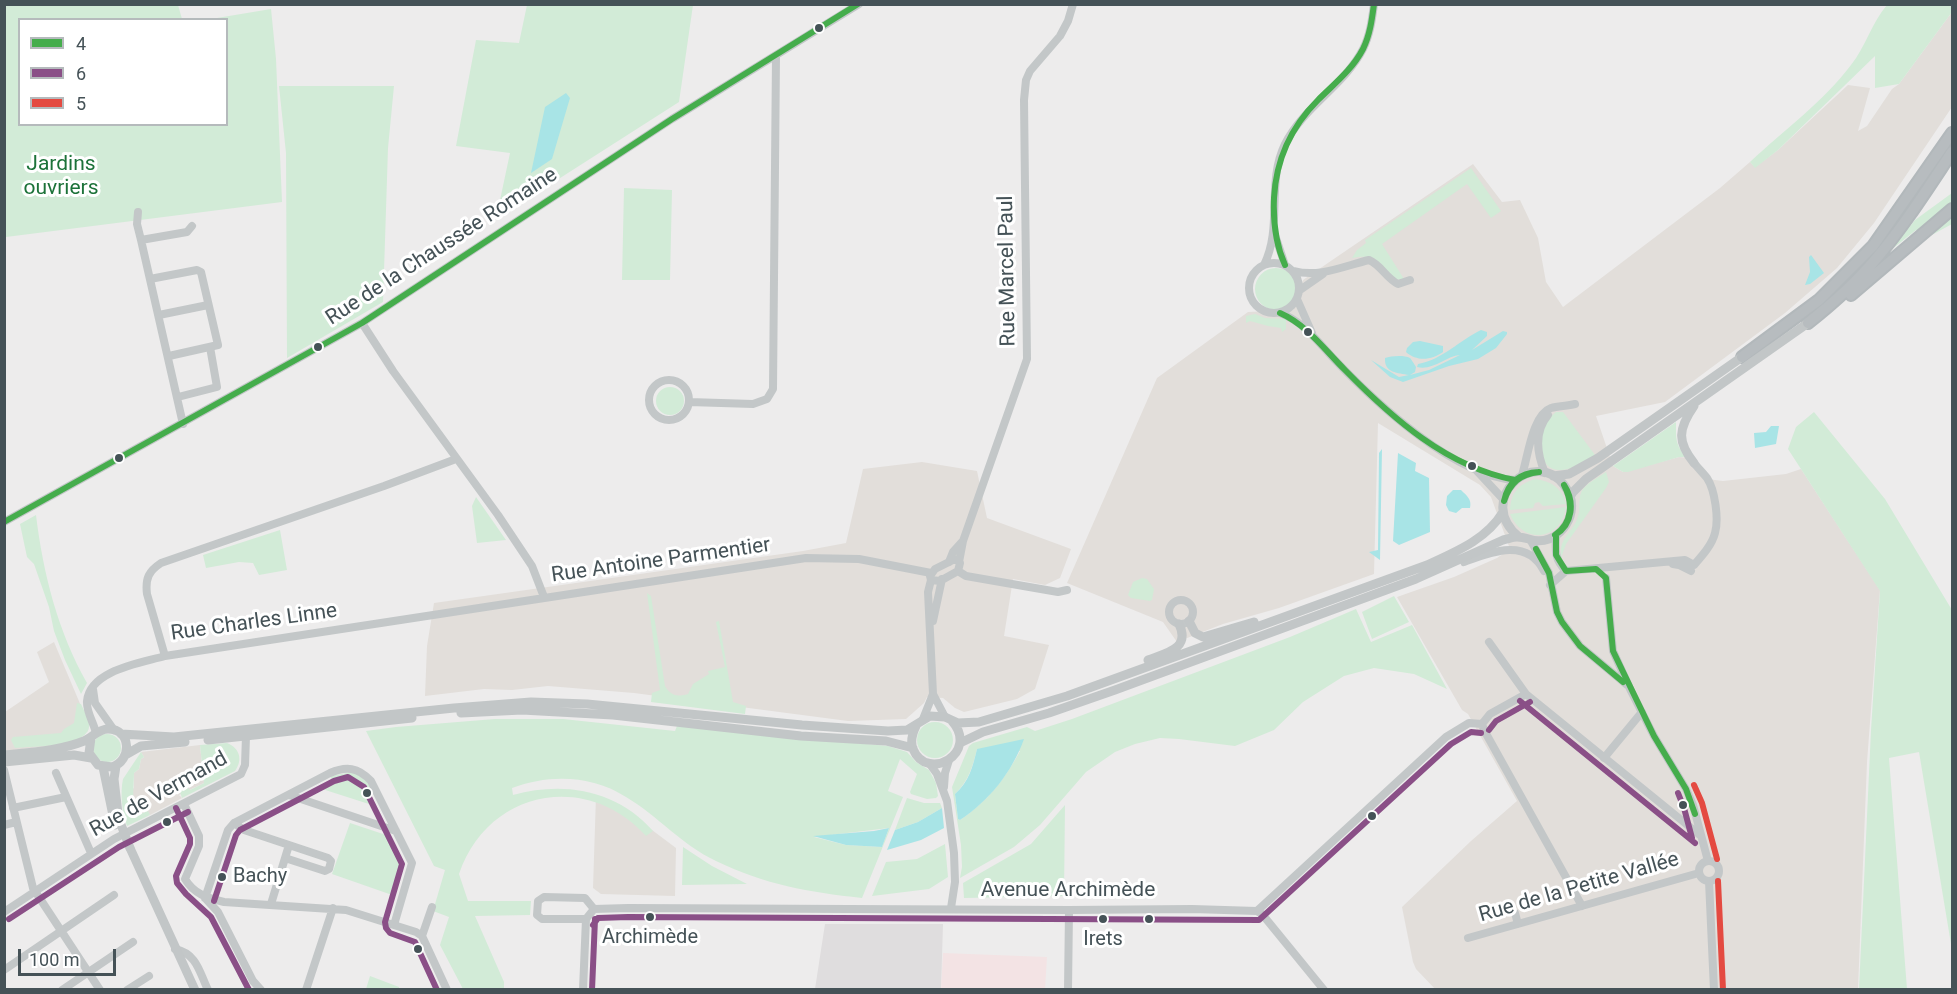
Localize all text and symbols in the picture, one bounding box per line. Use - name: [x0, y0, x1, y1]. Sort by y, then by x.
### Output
- legend: [18, 18, 228, 126]
- unlabelled marker: [813, 22, 825, 34]
- text: 4: [76, 33, 86, 54]
- text: 6: [76, 63, 86, 84]
- text: 5: [76, 93, 86, 114]
- park label: Jardins ouvriers: [23, 152, 99, 202]
- street label: Rue de la Chaussée Romaine: [322, 163, 562, 331]
- street label: Rue Marcel Paul: [994, 195, 1022, 347]
- unlabelled marker: [1302, 326, 1314, 338]
- unlabelled marker: [312, 341, 324, 353]
- unlabelled marker: [113, 452, 125, 464]
- unlabelled marker: [1466, 460, 1478, 472]
- street label: Rue Antoine Parmentier: [550, 533, 772, 589]
- street label: Rue Charles Linne: [169, 599, 339, 647]
- street label: Rue de Vermand: [86, 747, 232, 843]
- unlabelled marker: [361, 787, 373, 799]
- unlabelled marker: [1677, 799, 1689, 811]
- unlabelled marker: [1366, 810, 1378, 822]
- unlabelled marker: [161, 816, 173, 828]
- street label: Rue de la Petite Vallée: [1476, 847, 1682, 929]
- place label: Bachy: [233, 865, 287, 889]
- marker: Bachy: [216, 871, 228, 883]
- street label: Avenue Archimède: [981, 878, 1155, 904]
- marker: Archimède: [644, 911, 656, 923]
- marker: Irets: [1097, 913, 1109, 925]
- unlabelled marker: [1143, 913, 1155, 925]
- place label: Archimède: [602, 926, 698, 950]
- place label: Irets: [1083, 928, 1123, 952]
- scale bar: [21, 937, 118, 975]
- unlabelled marker: [412, 943, 424, 955]
- text: 100 m: [29, 949, 80, 970]

